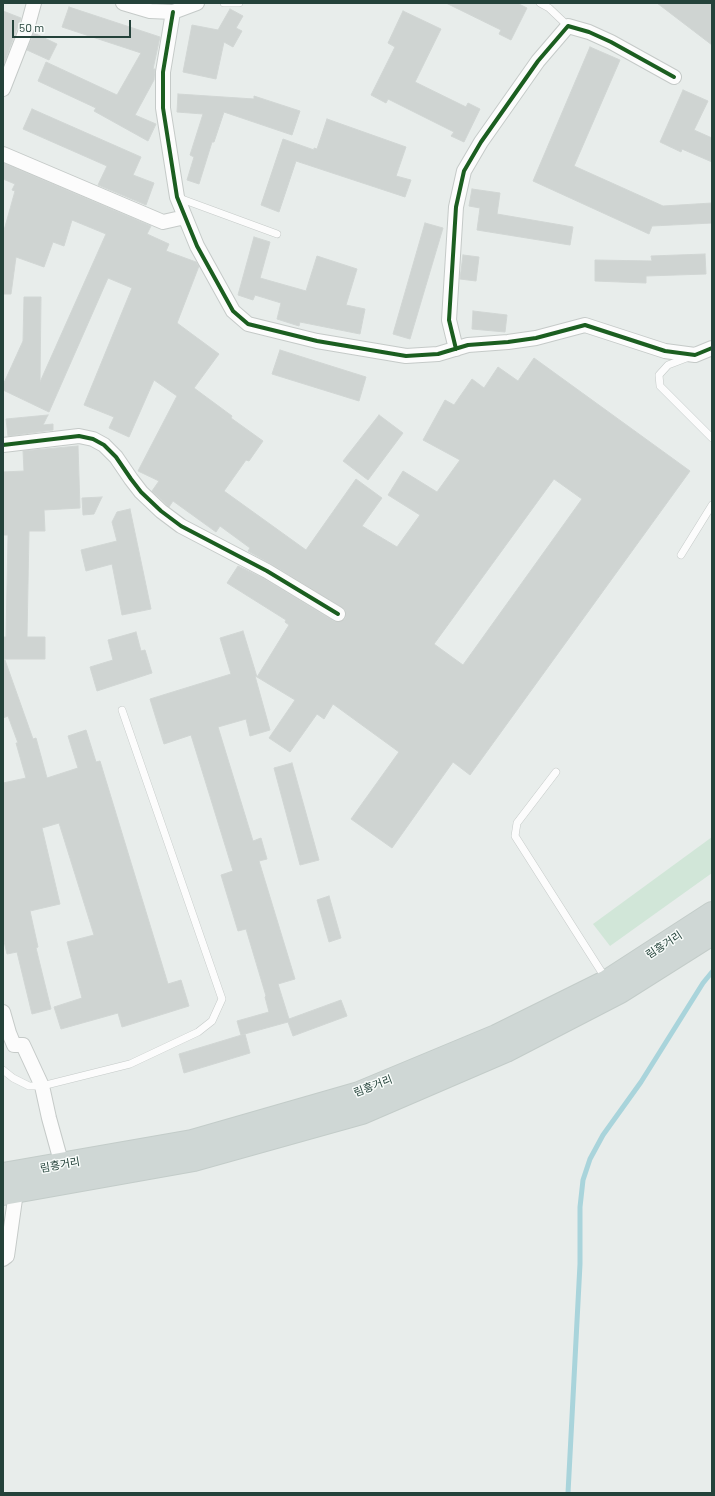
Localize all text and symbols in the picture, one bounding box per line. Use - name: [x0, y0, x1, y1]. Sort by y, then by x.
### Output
- scale bar: [14, 12, 133, 38]
- text: 50 m: [19, 20, 44, 34]
- street label: 림흥거리: [643, 928, 685, 962]
- street label: 림흥거리: [352, 1073, 394, 1099]
- street label: 림흥거리: [39, 1155, 81, 1175]

